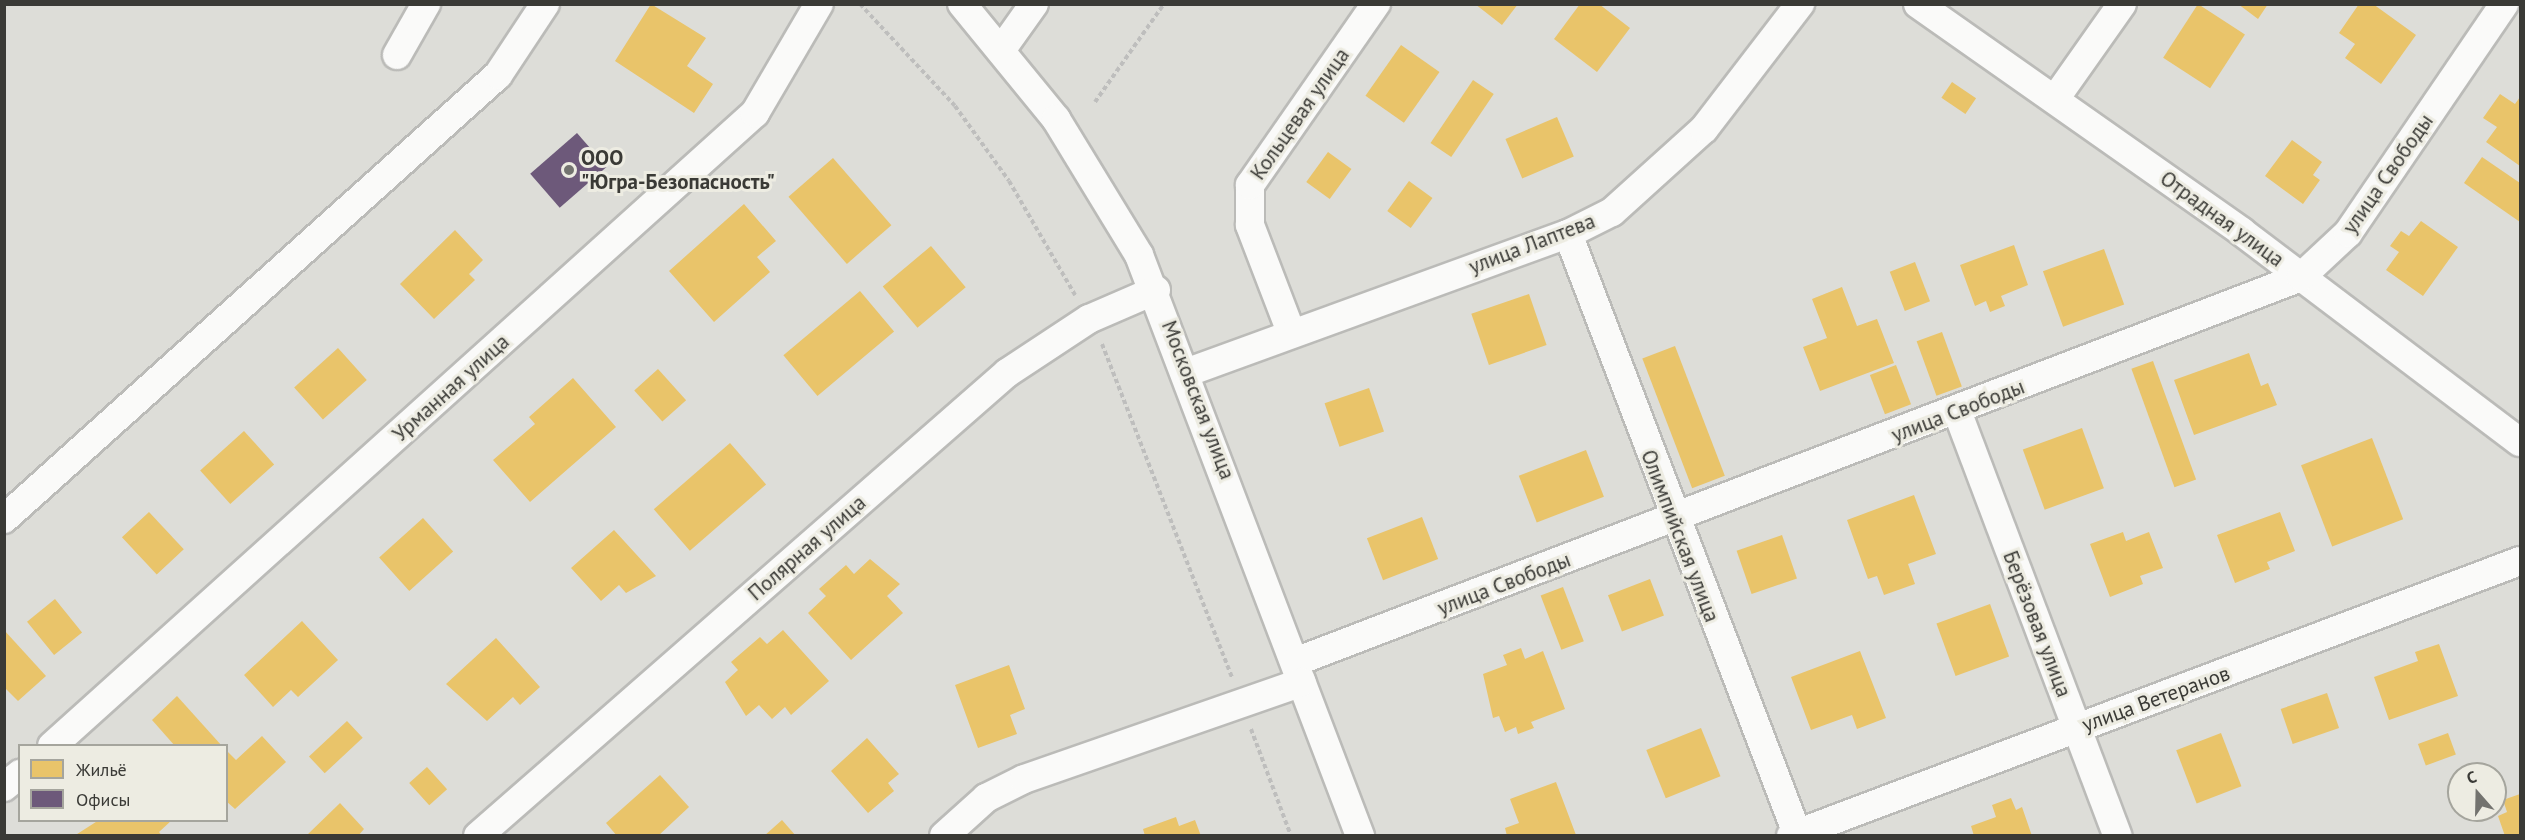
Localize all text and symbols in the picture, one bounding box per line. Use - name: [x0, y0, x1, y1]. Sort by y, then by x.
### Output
- street label: Кольцевая улица: [1245, 43, 1355, 185]
- street label: улица Свободы: [2337, 109, 2439, 239]
- place label: ООО "Югра-Безопасность": [581, 145, 775, 195]
- marker: ООО "Югра-Безопасность": [562, 163, 576, 177]
- street label: Отрадная улица: [2155, 166, 2289, 272]
- street label: улица Лаптева: [1465, 208, 1599, 280]
- street label: Московская улица: [1156, 317, 1240, 483]
- street label: Урманная улица: [388, 329, 514, 447]
- street label: улица Свободы: [1888, 374, 2028, 448]
- street label: Олимпийская улица: [1636, 446, 1724, 626]
- street label: Полярная улица: [743, 490, 871, 606]
- street label: улица Свободы: [1434, 547, 1574, 621]
- street label: Берёзовая улица: [1998, 547, 2076, 701]
- street label: улица Ветеранов: [2079, 661, 2233, 737]
- legend: [18, 744, 228, 822]
- text: Жильё: [76, 758, 127, 781]
- north arrow: [2447, 762, 2507, 822]
- text: С: [2464, 766, 2479, 788]
- text: Офисы: [76, 788, 130, 811]

